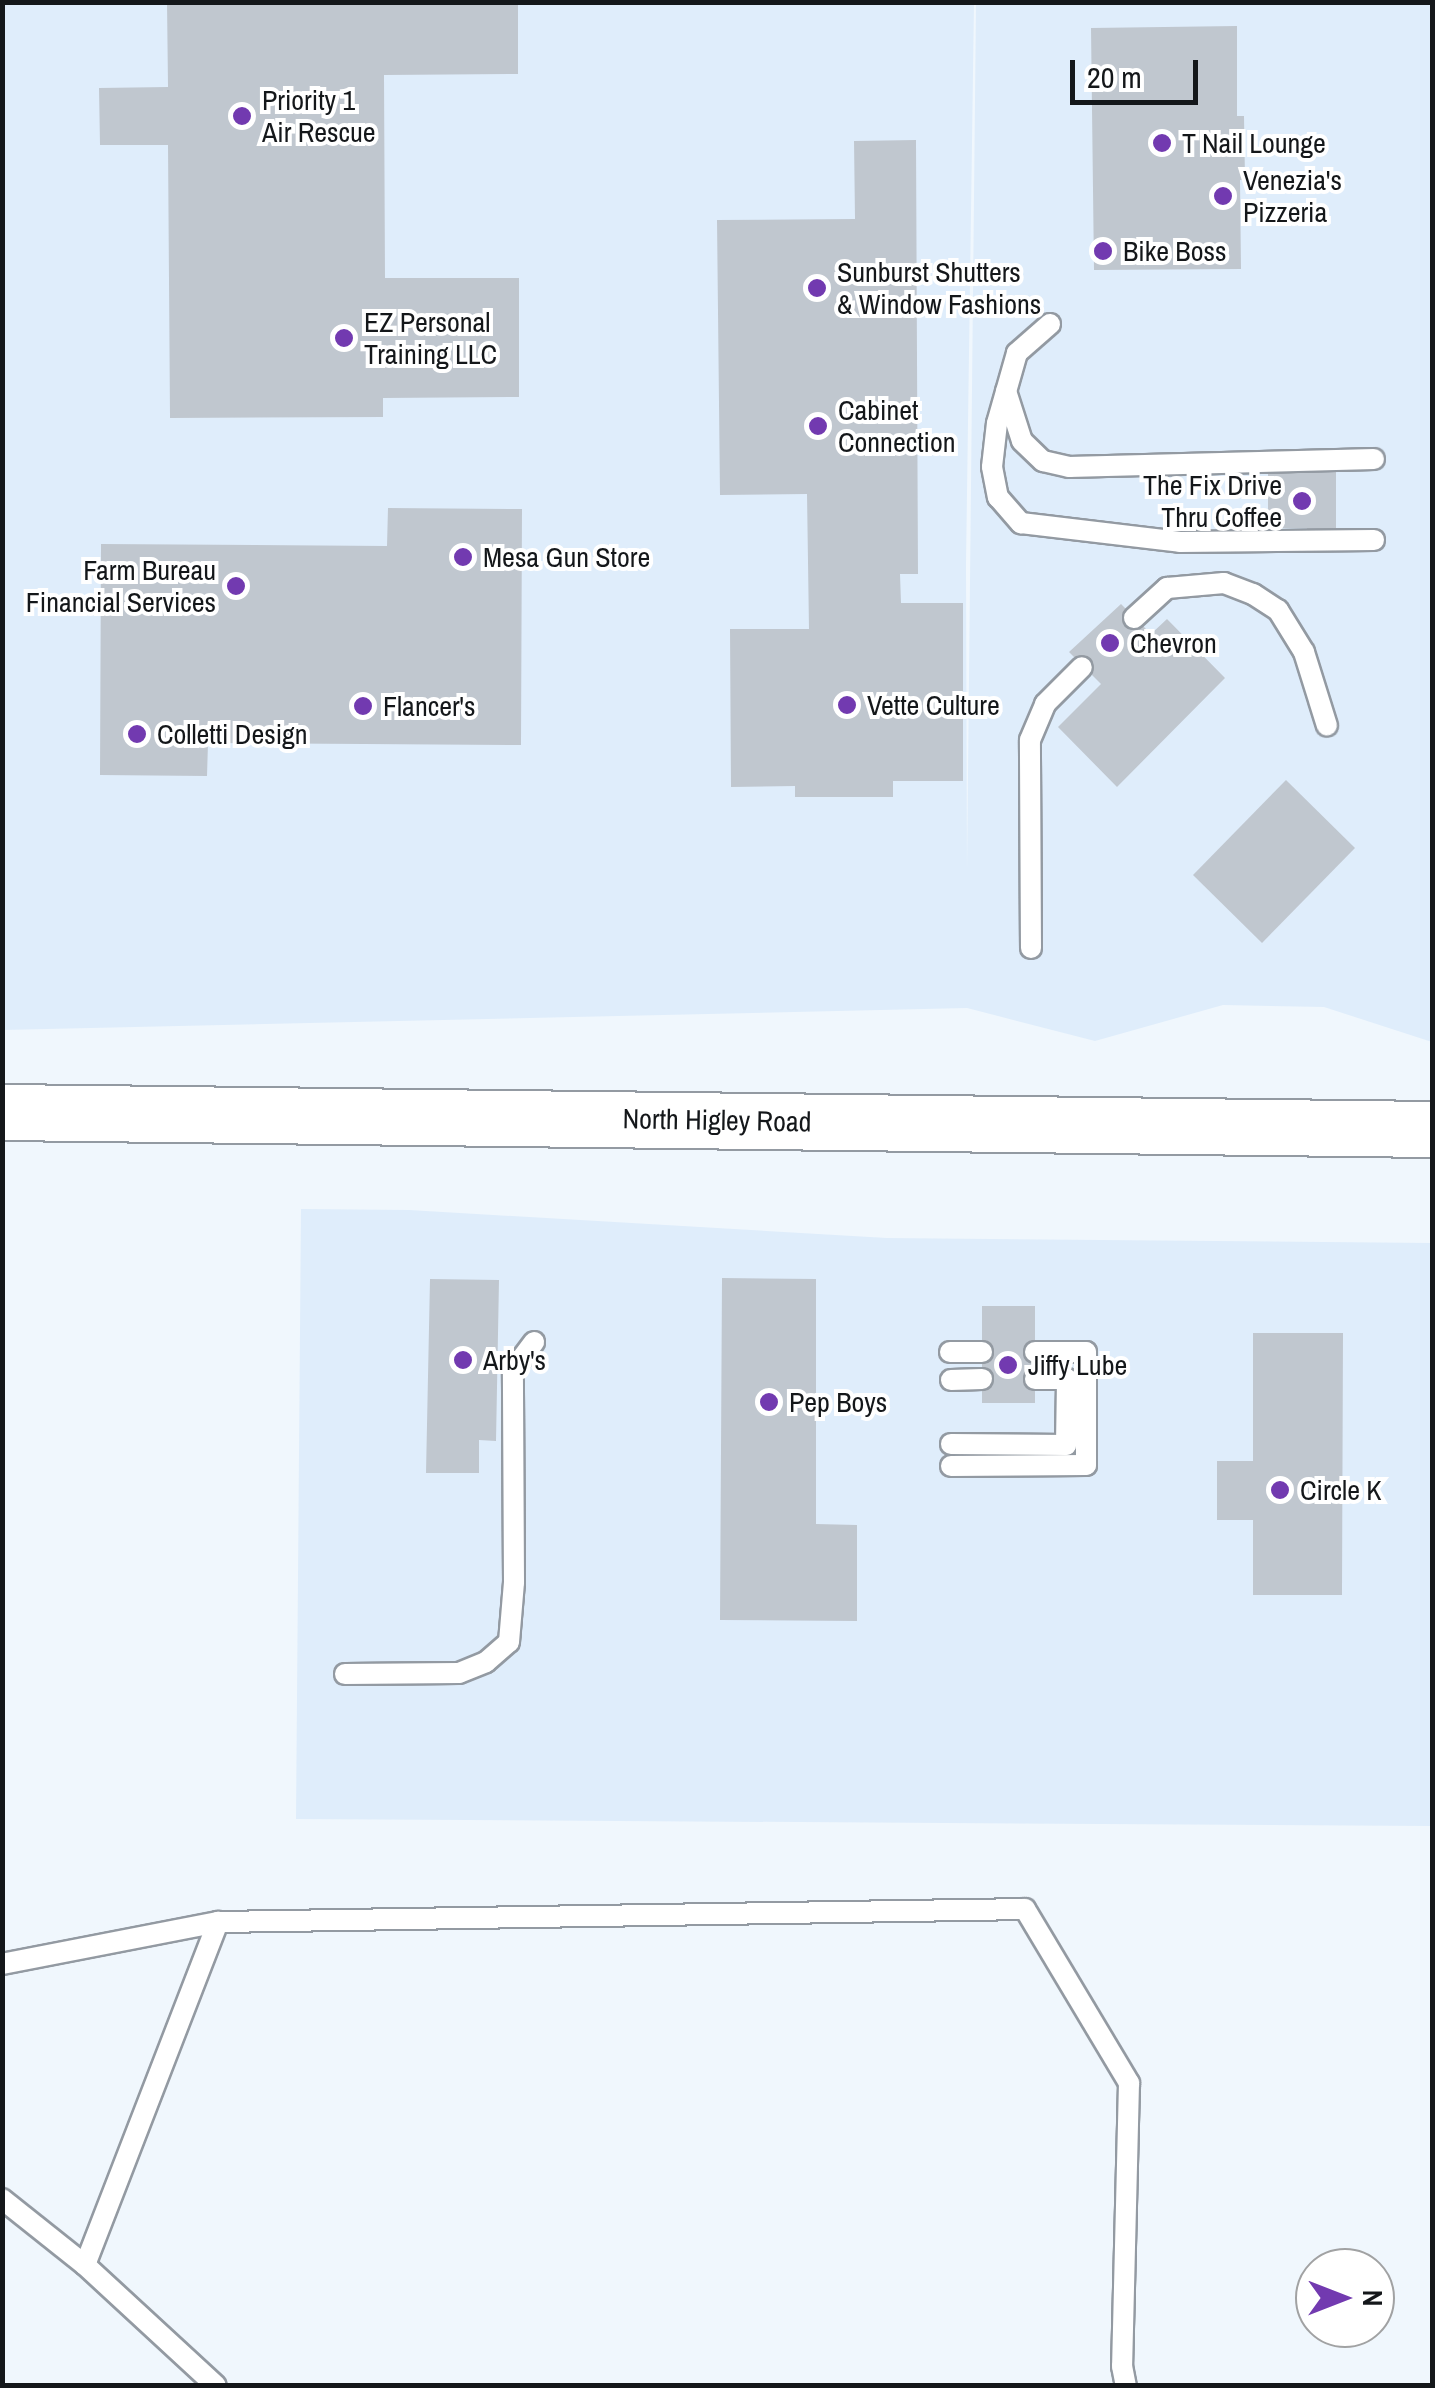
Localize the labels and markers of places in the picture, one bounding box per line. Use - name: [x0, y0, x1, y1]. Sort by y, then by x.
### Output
- place label: Priority 1 Air Rescue: [262, 83, 376, 149]
- marker: Priority 1 Air Rescue: [231, 105, 253, 127]
- place label: T Nail Lounge: [1182, 126, 1326, 160]
- marker: T Nail Lounge: [1151, 132, 1173, 154]
- place label: Venezia's Pizzeria: [1243, 163, 1342, 229]
- marker: Venezia's Pizzeria: [1212, 185, 1234, 207]
- place label: Bike Boss: [1123, 234, 1226, 268]
- marker: Bike Boss: [1092, 240, 1114, 262]
- place label: Sunburst Shutters & Window Fashions: [837, 255, 1041, 321]
- marker: Sunburst Shutters & Window Fashions: [806, 277, 828, 299]
- place label: EZ Personal Training LLC: [364, 305, 497, 371]
- marker: EZ Personal Training LLC: [333, 327, 355, 349]
- place label: Cabinet Connection: [838, 393, 955, 459]
- marker: Cabinet Connection: [807, 415, 829, 437]
- place label: The Fix Drive Thru Coffee: [1143, 468, 1282, 534]
- marker: The Fix Drive Thru Coffee: [1291, 490, 1313, 512]
- place label: Mesa Gun Store: [483, 540, 650, 574]
- marker: Mesa Gun Store: [452, 546, 474, 568]
- place label: Farm Bureau Financial Services: [26, 553, 216, 619]
- marker: Farm Bureau Financial Services: [225, 575, 247, 597]
- place label: Chevron: [1130, 626, 1217, 660]
- marker: Chevron: [1099, 632, 1121, 654]
- place label: Vette Culture: [867, 688, 1000, 722]
- place label: Flancer's: [383, 689, 475, 723]
- marker: Vette Culture: [836, 694, 858, 716]
- marker: Flancer's: [352, 695, 374, 717]
- place label: Colletti Design: [157, 717, 308, 751]
- marker: Colletti Design: [126, 723, 148, 745]
- place label: Arby's: [483, 1343, 546, 1377]
- place label: Jiffy Lube: [1028, 1348, 1127, 1382]
- marker: Arby's: [452, 1349, 474, 1371]
- marker: Jiffy Lube: [997, 1354, 1019, 1376]
- place label: Pep Boys: [789, 1385, 887, 1419]
- marker: Pep Boys: [758, 1391, 780, 1413]
- place label: Circle K: [1300, 1473, 1382, 1507]
- marker: Circle K: [1269, 1479, 1291, 1501]

